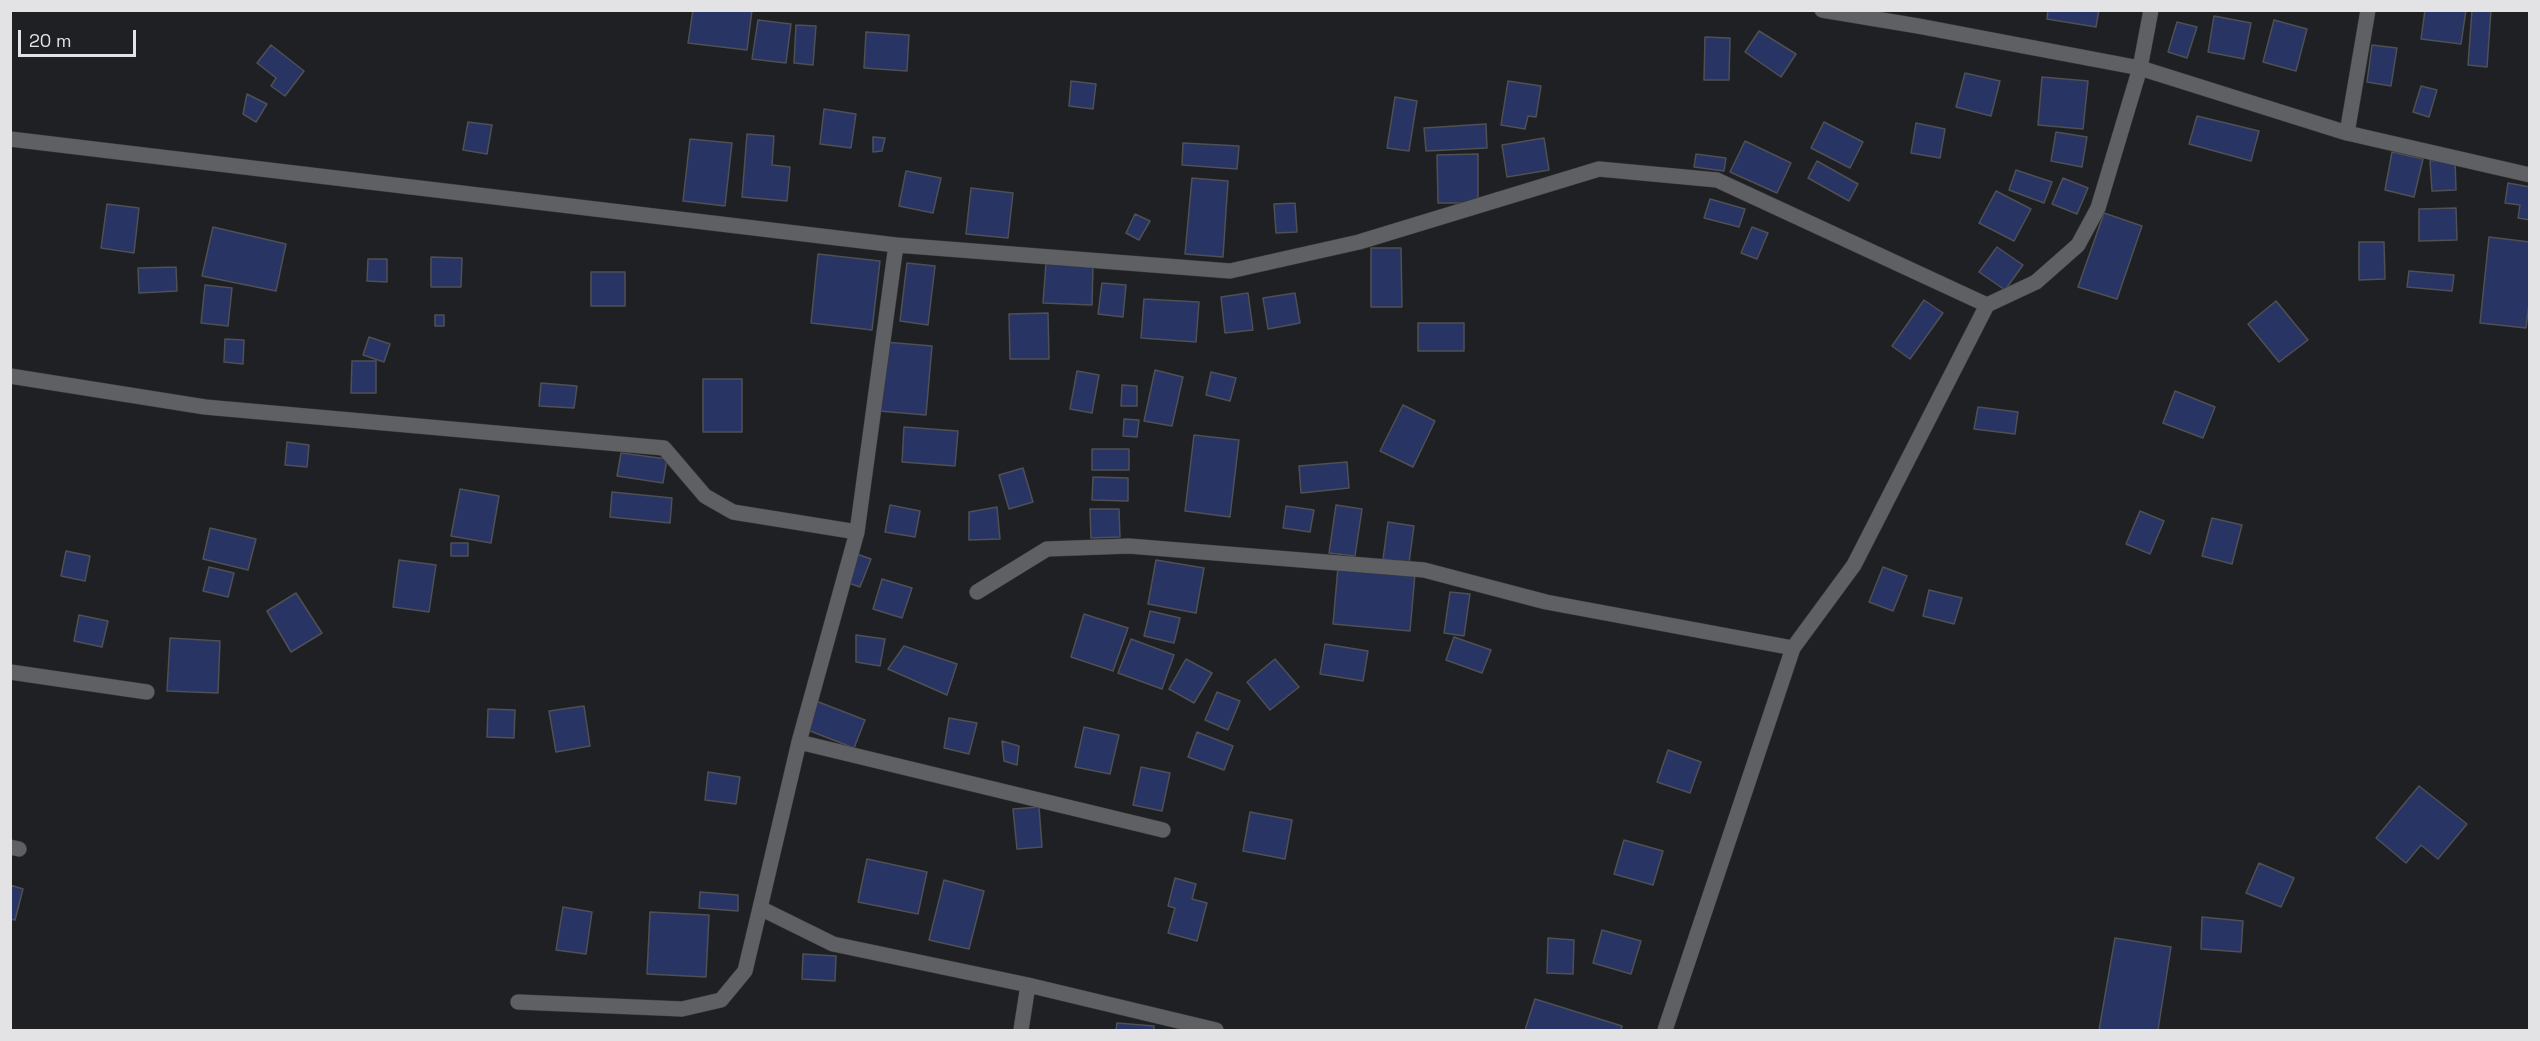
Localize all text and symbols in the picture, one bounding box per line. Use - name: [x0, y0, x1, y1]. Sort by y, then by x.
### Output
- scale bar: [21, 18, 140, 56]
- text: 20 m: [29, 29, 72, 52]

